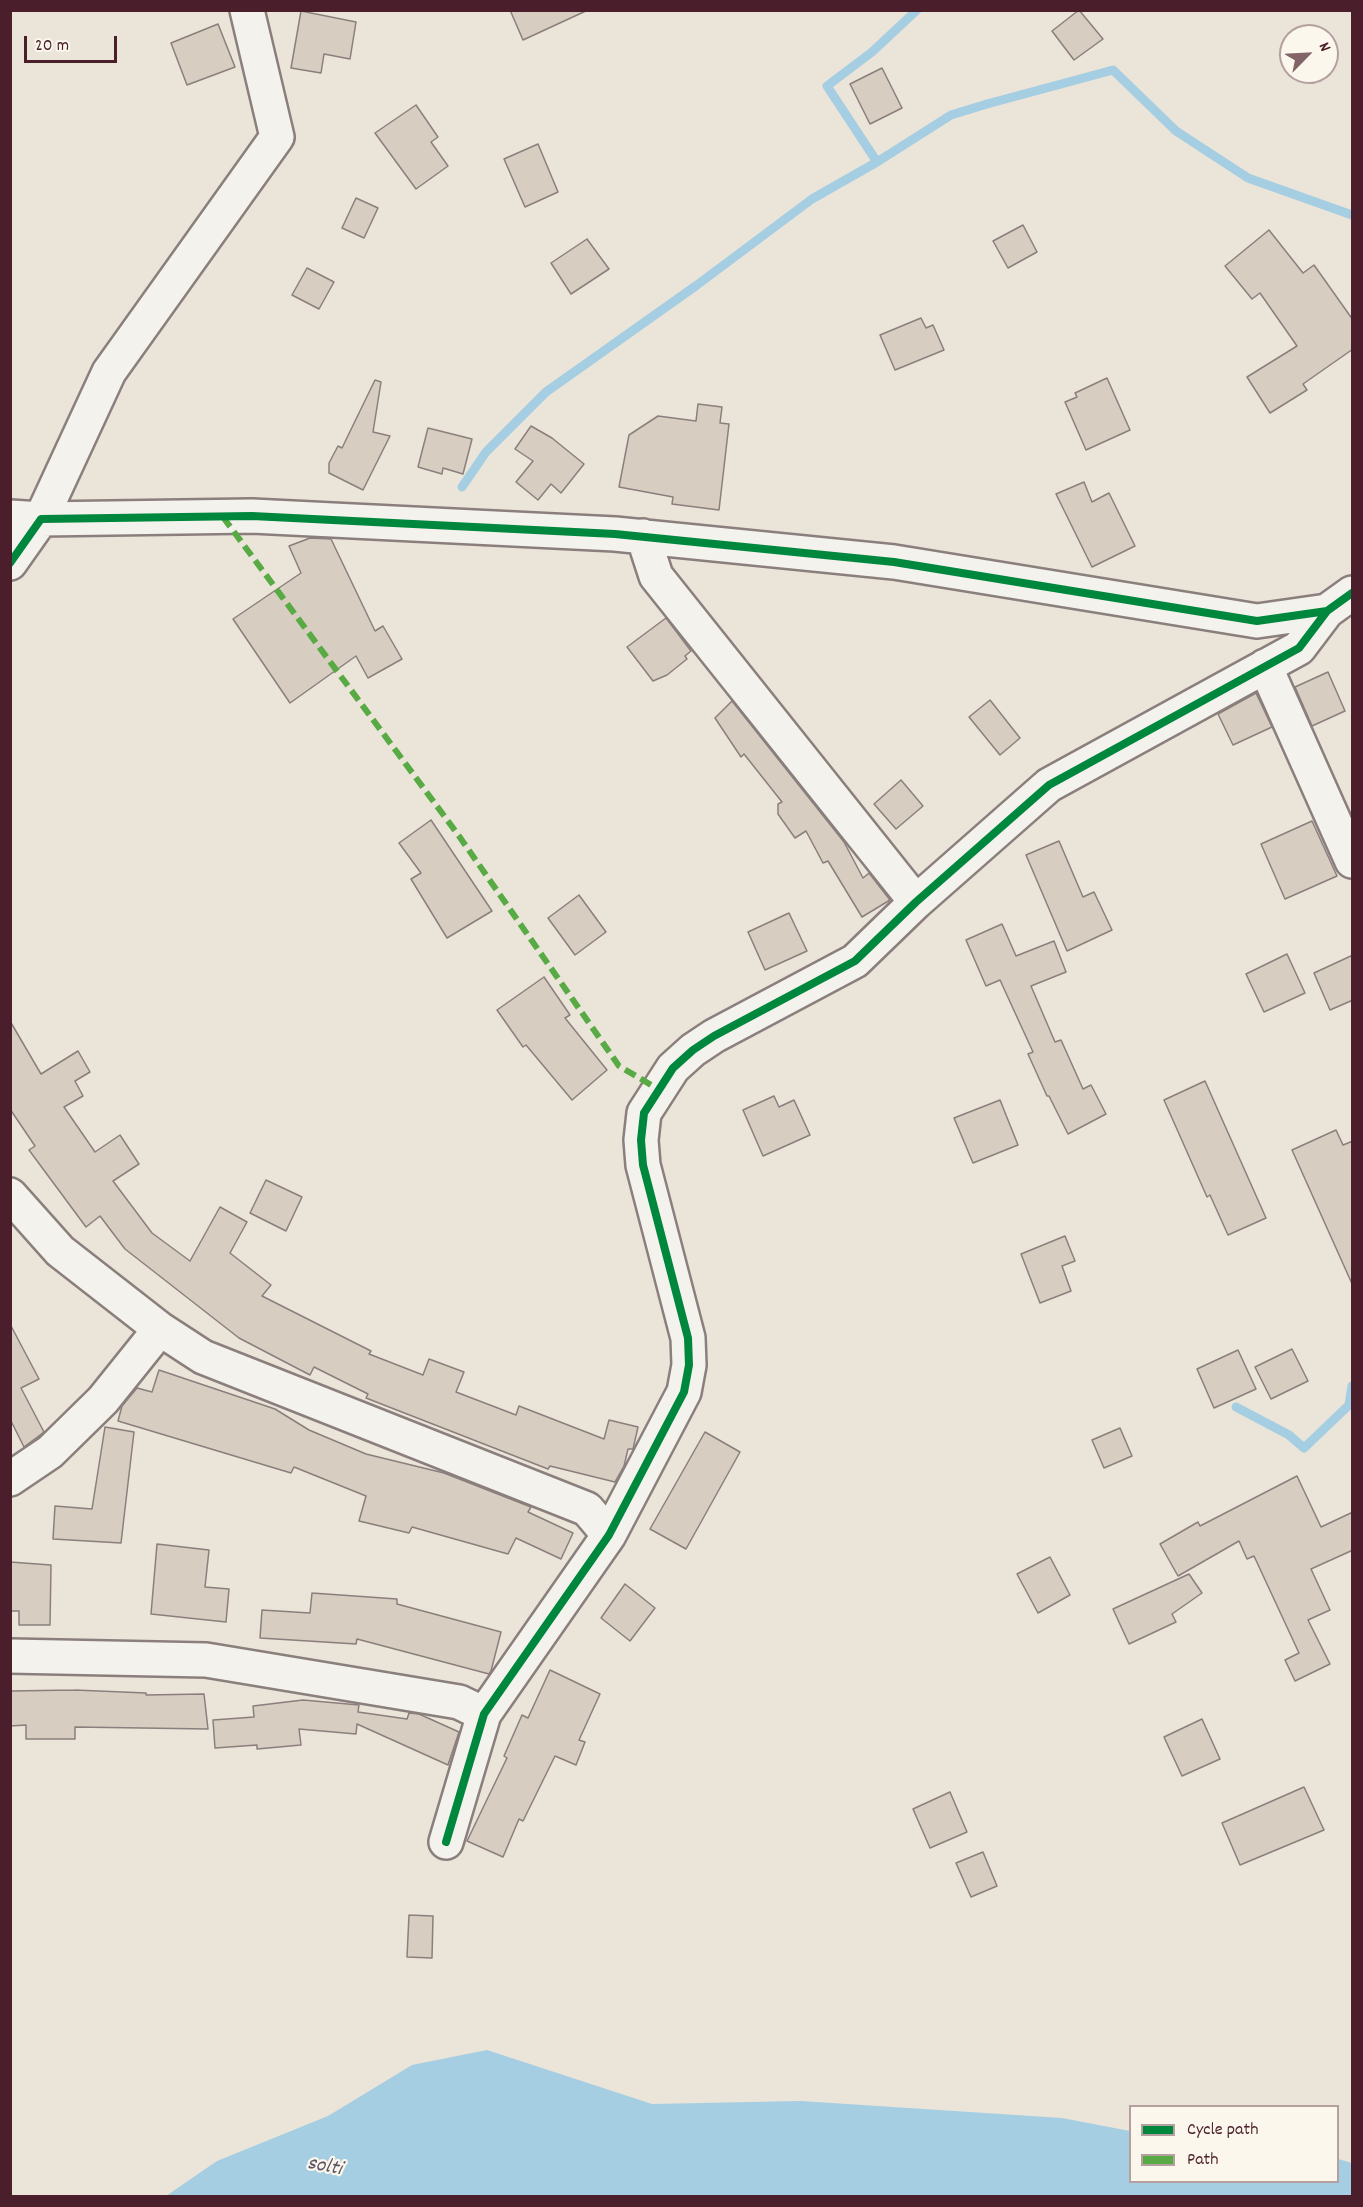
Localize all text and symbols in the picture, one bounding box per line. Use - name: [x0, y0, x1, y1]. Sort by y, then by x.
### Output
- scale bar: [27, 24, 120, 62]
- north arrow: [1279, 24, 1339, 84]
- text: 20 m: [35, 34, 69, 59]
- text: N: [1312, 39, 1336, 56]
- legend: [1129, 2105, 1339, 2183]
- text: Cycle path: [1187, 2118, 1258, 2143]
- text: Path: [1187, 2148, 1219, 2173]
- water label: solti: [305, 2152, 343, 2184]

